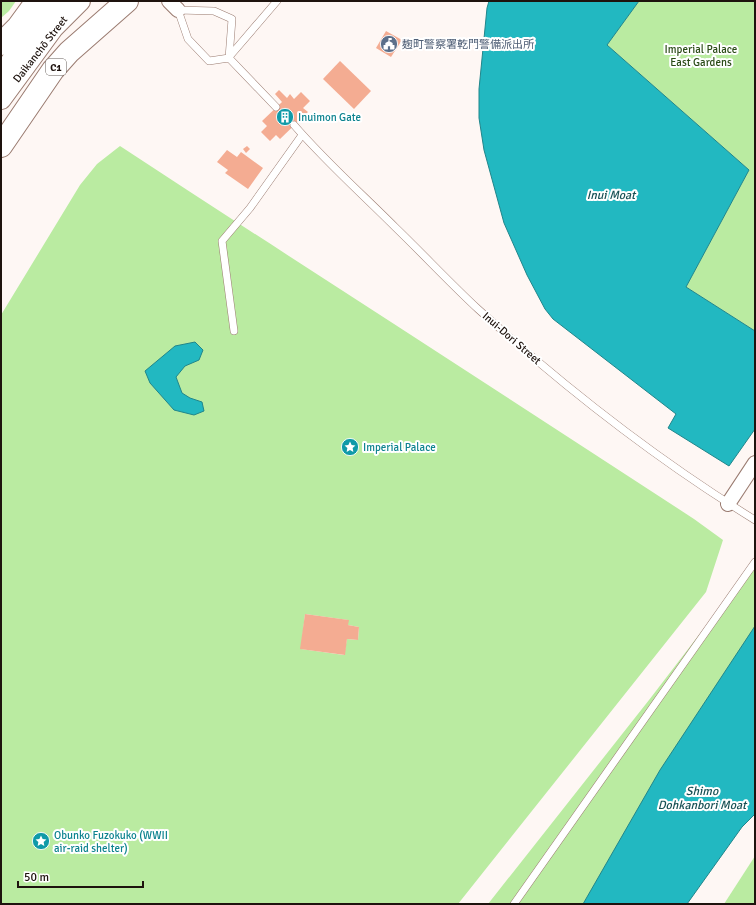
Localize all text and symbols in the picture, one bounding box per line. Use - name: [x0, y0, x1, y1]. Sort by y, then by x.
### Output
- street label: Daikanchō Street: [10, 13, 70, 85]
- public building icon: 麹町警察署乾門警備派出所: [379, 34, 399, 54]
- place label: 麹町警察署乾門警備派出所: [402, 38, 535, 51]
- park label: Imperial Palace East Gardens: [665, 43, 737, 69]
- road number: C1: [46, 59, 66, 75]
- building icon: Inuimon Gate: [275, 107, 295, 127]
- place label: Inuimon Gate: [298, 111, 361, 124]
- water label: Inui Moat: [587, 188, 637, 203]
- street label: Inui-Dori Street: [480, 309, 544, 367]
- place icon: Imperial Palace: [340, 437, 360, 457]
- place label: Imperial Palace: [363, 441, 436, 454]
- water label: Shimo Dohkanbori Moat: [658, 784, 748, 813]
- place label: Obunko Fuzokuko (WWII air-raid shelter): [54, 829, 168, 855]
- place icon: Obunko Fuzokuko (WWII air-raid shelter): [31, 831, 51, 851]
- scale bar: [18, 863, 143, 889]
- text: 50 m: [24, 870, 49, 885]

